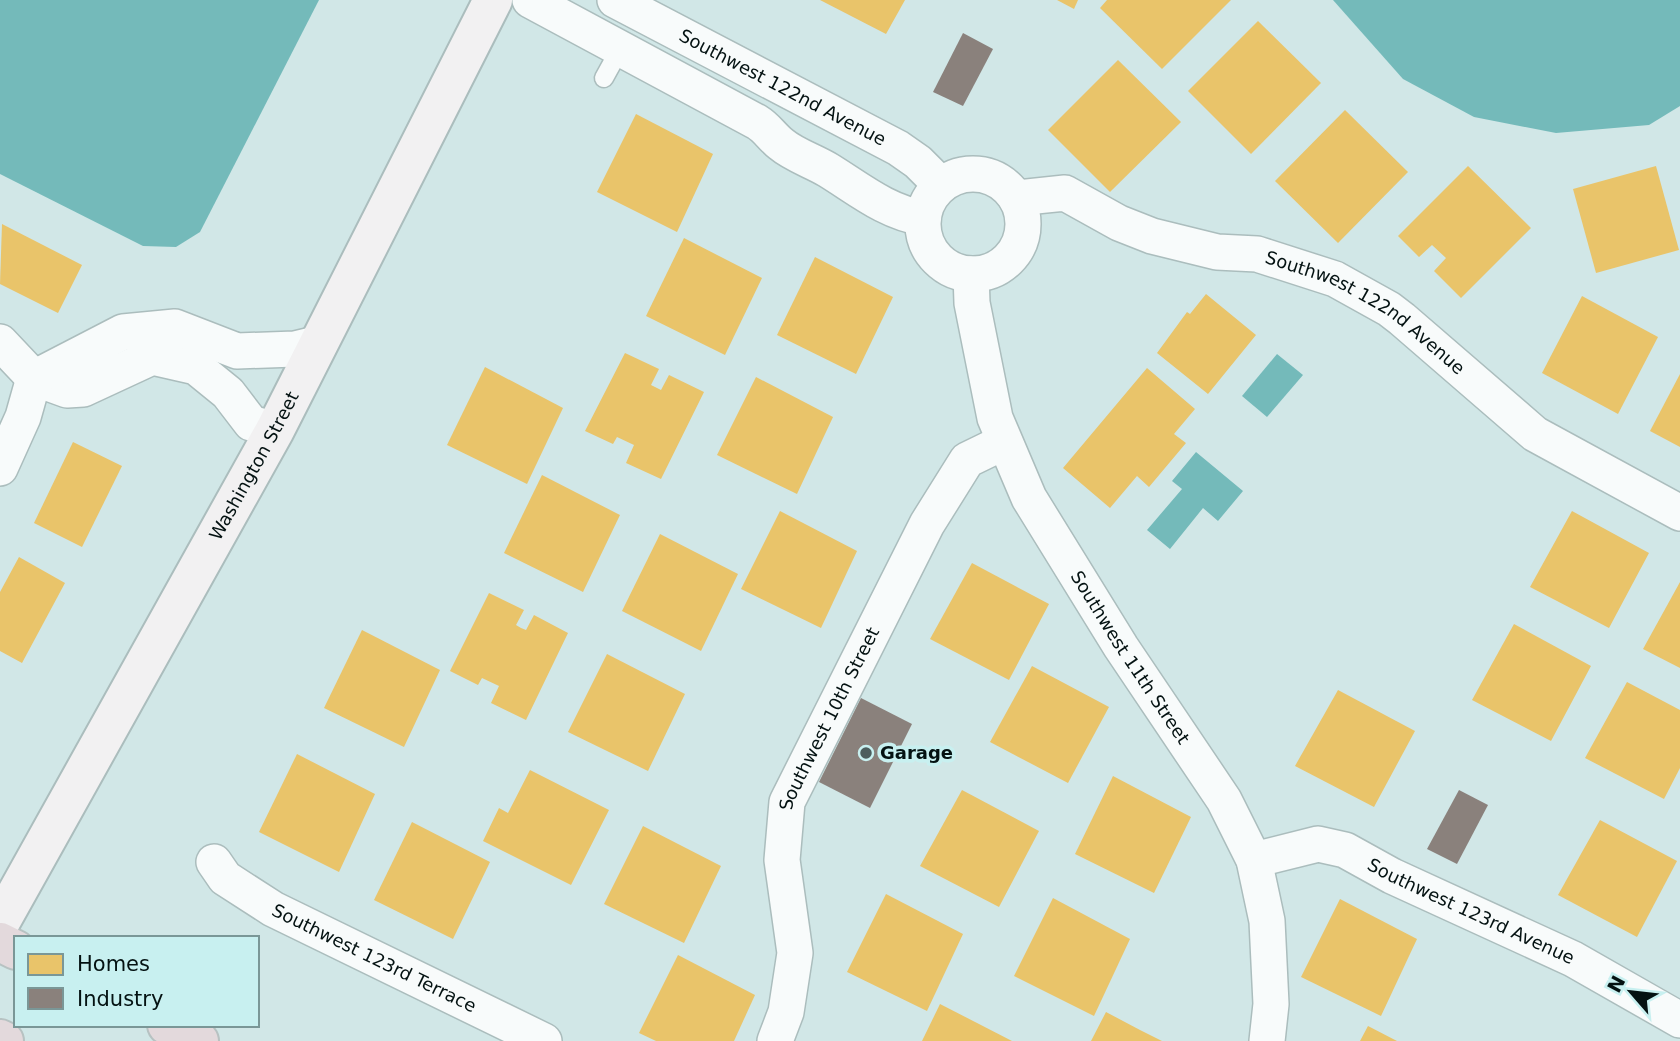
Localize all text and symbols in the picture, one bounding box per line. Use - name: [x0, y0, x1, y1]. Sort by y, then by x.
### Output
- street label: Southwest 122nd Avenue: [676, 24, 890, 150]
- street label: Southwest 122nd Avenue: [1263, 246, 1469, 379]
- street label: Washington Street: [205, 388, 303, 544]
- street label: Southwest 11th Street: [1067, 567, 1194, 748]
- street label: Southwest 10th Street: [775, 624, 883, 811]
- place label: Garage: [880, 742, 953, 763]
- marker: Garage: [858, 745, 874, 761]
- street label: Southwest 123rd Avenue: [1364, 854, 1578, 968]
- street label: Southwest 123rd Terrace: [269, 899, 480, 1016]
- legend: [14, 936, 259, 1027]
- text: Homes: [77, 952, 150, 976]
- north arrow: [1596, 957, 1666, 1027]
- text: N: [1603, 972, 1629, 996]
- text: Industry: [77, 987, 163, 1011]

